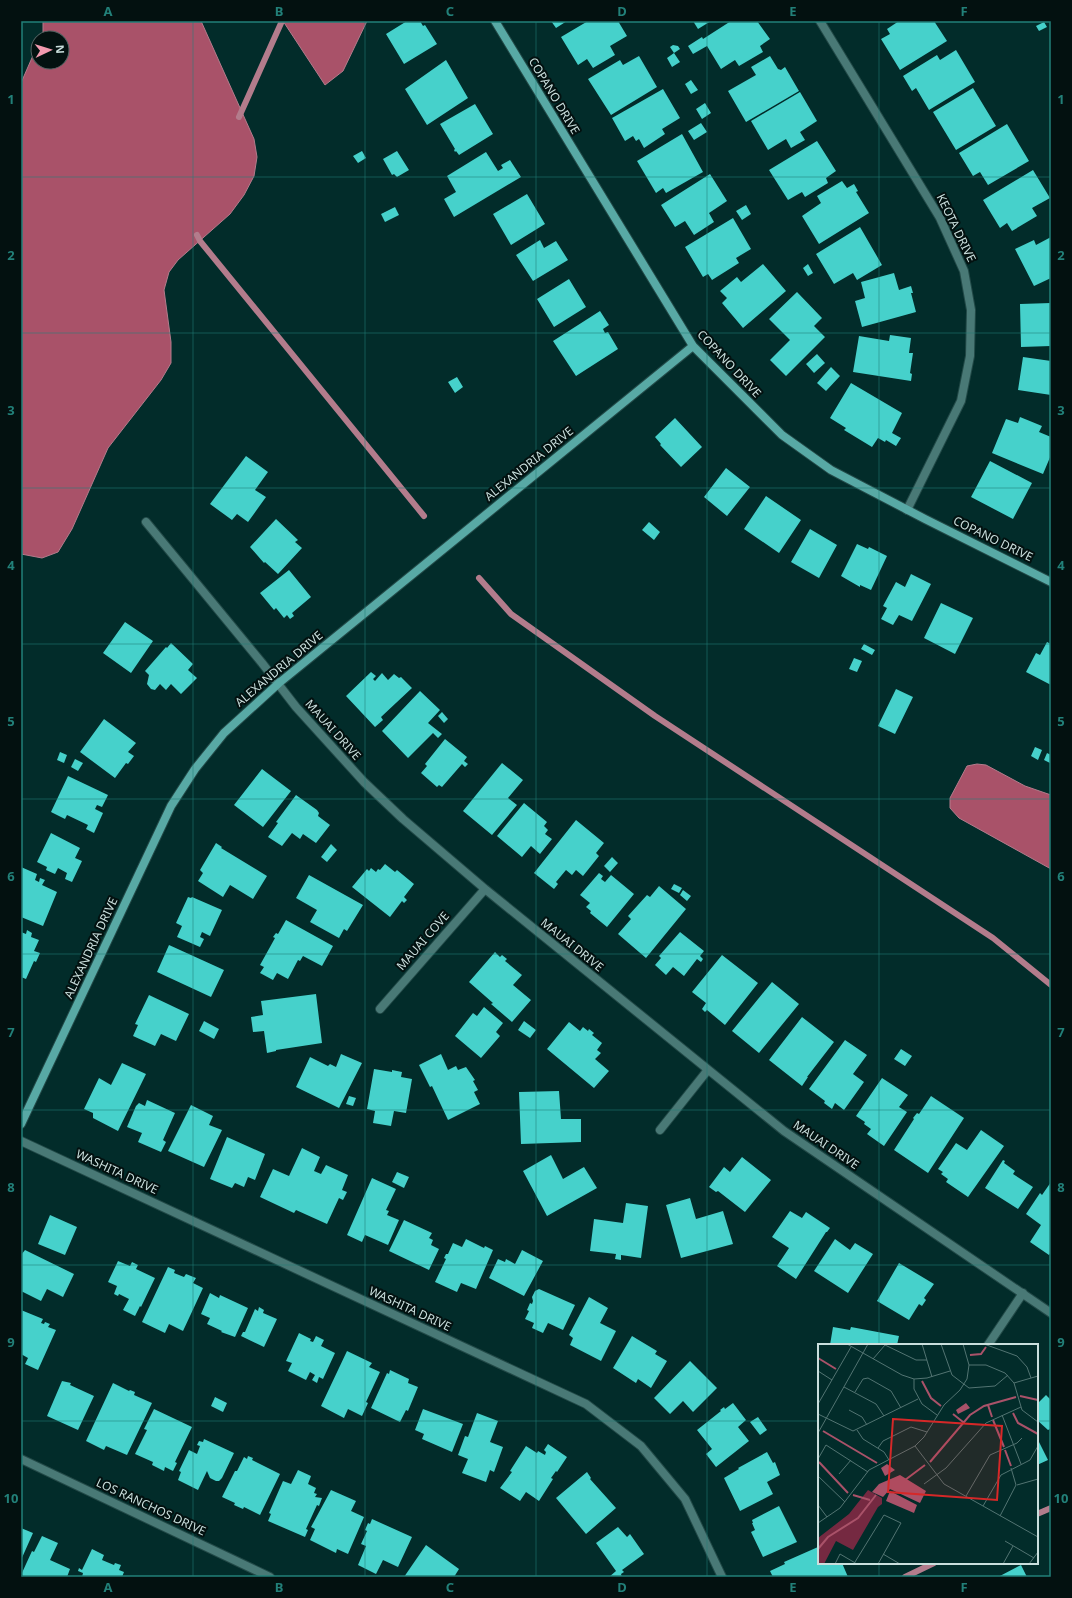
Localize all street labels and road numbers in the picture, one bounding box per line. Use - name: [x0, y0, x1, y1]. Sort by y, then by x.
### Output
- street label: COPANO DRIVE: [525, 54, 584, 137]
- street label: KEOTA DRIVE: [933, 191, 980, 265]
- street label: COPANO DRIVE: [694, 326, 765, 401]
- street label: ALEXANDRIA DRIVE: [481, 422, 577, 505]
- street label: COPANO DRIVE: [950, 512, 1036, 565]
- street label: ALEXANDRIA DRIVE: [231, 627, 326, 710]
- street label: MAUAI DRIVE: [302, 696, 365, 764]
- street label: ALEXANDRIA DRIVE: [60, 894, 121, 1001]
- street label: MAUAI COVE: [392, 908, 453, 974]
- street label: MAUAI DRIVE: [537, 914, 607, 975]
- street label: MAUAI DRIVE: [790, 1116, 863, 1173]
- street label: WASHITA DRIVE: [73, 1145, 161, 1198]
- street label: WASHITA DRIVE: [366, 1282, 454, 1335]
- street label: LOS RANCHOS DRIVE: [94, 1474, 209, 1539]

